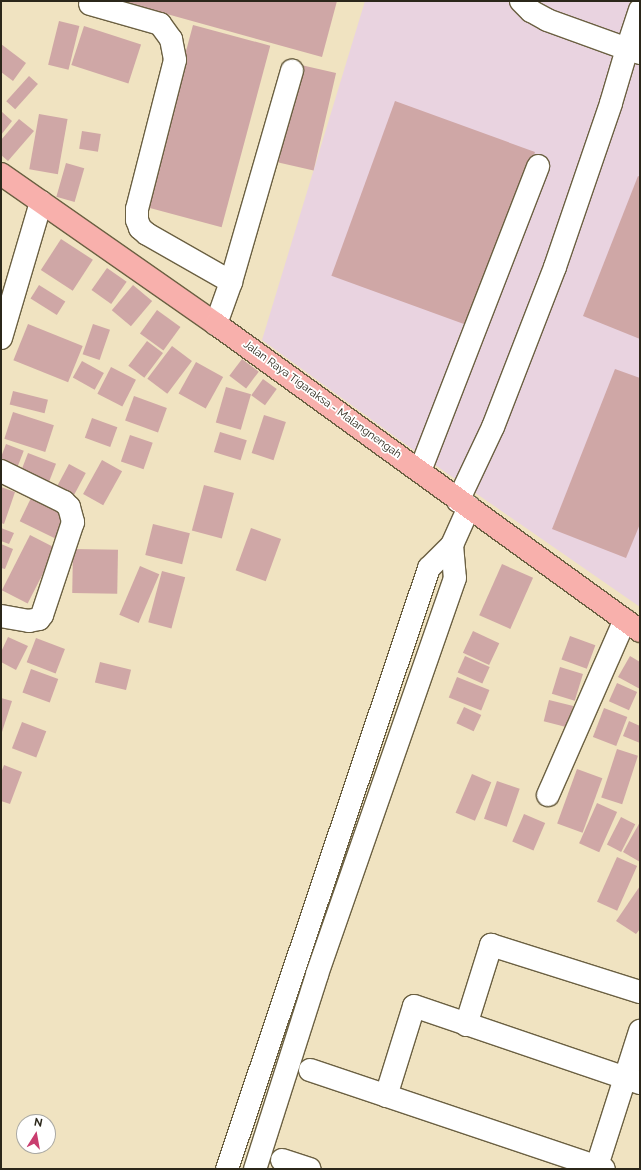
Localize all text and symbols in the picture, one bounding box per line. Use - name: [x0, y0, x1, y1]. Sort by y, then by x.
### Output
- street label: Jalan Raya Tigaraksa - Malangnengah: [240, 338, 404, 462]
- north arrow: [16, 1114, 56, 1154]
- text: N: [33, 1116, 44, 1130]

